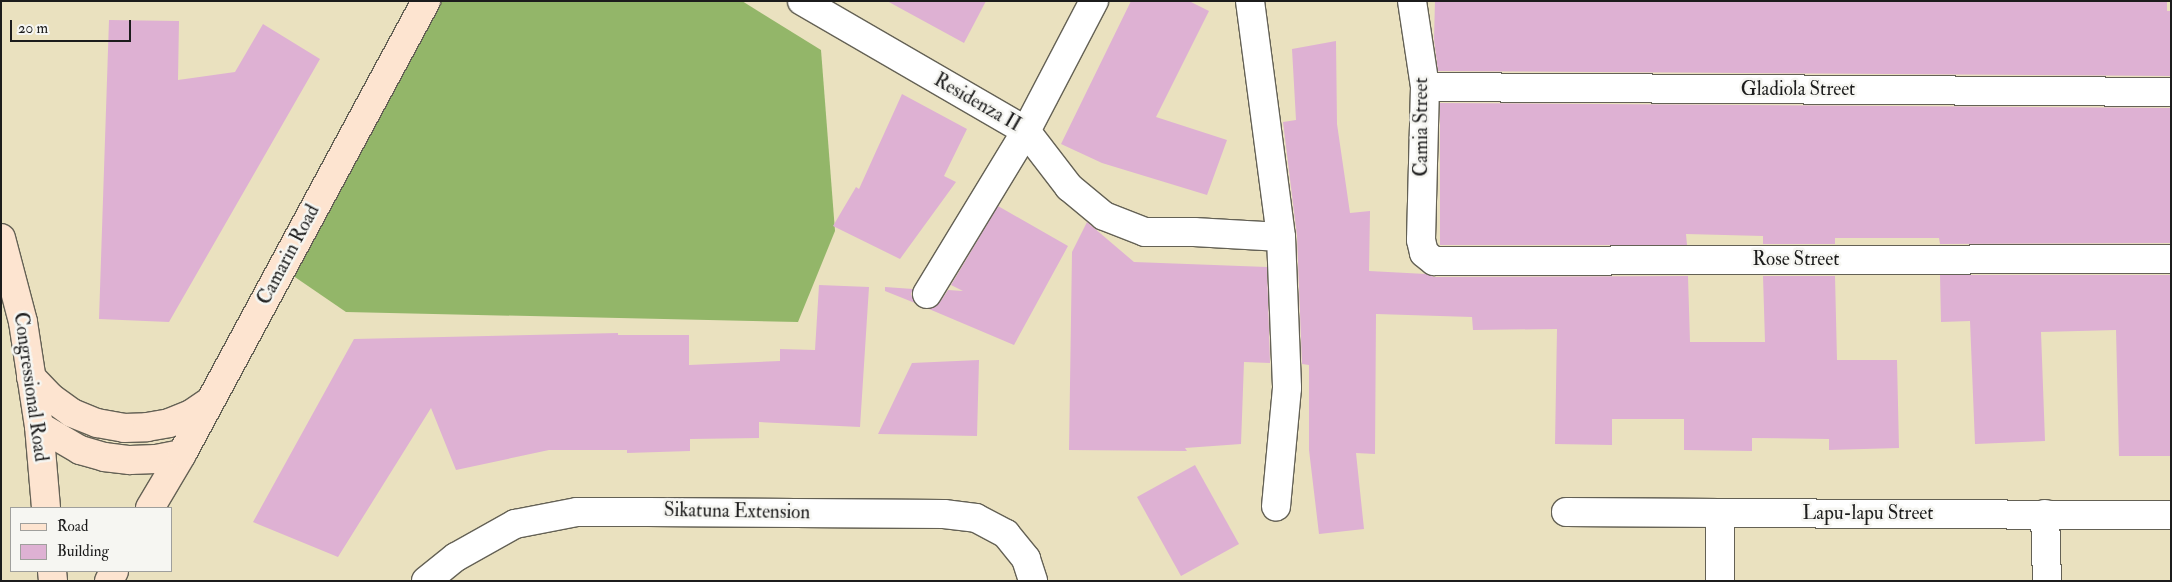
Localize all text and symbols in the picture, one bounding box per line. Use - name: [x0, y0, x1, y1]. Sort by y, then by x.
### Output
- scale bar: [12, 10, 134, 42]
- text: 20 m: [18, 19, 48, 38]
- street label: Residenza II: [930, 69, 1024, 137]
- street label: Camia Street: [1411, 77, 1433, 177]
- street label: Gladiola Street: [1741, 79, 1855, 101]
- street label: Camarin Road: [253, 201, 325, 309]
- street label: Rose Street: [1753, 249, 1839, 271]
- street label: Congressional Road: [8, 311, 52, 463]
- street label: Sikatuna Extension: [664, 499, 810, 525]
- street label: Lapu-lapu Street: [1803, 503, 1933, 525]
- legend: [10, 507, 172, 572]
- text: Road: [57, 517, 88, 536]
- text: Building: [57, 542, 109, 561]

